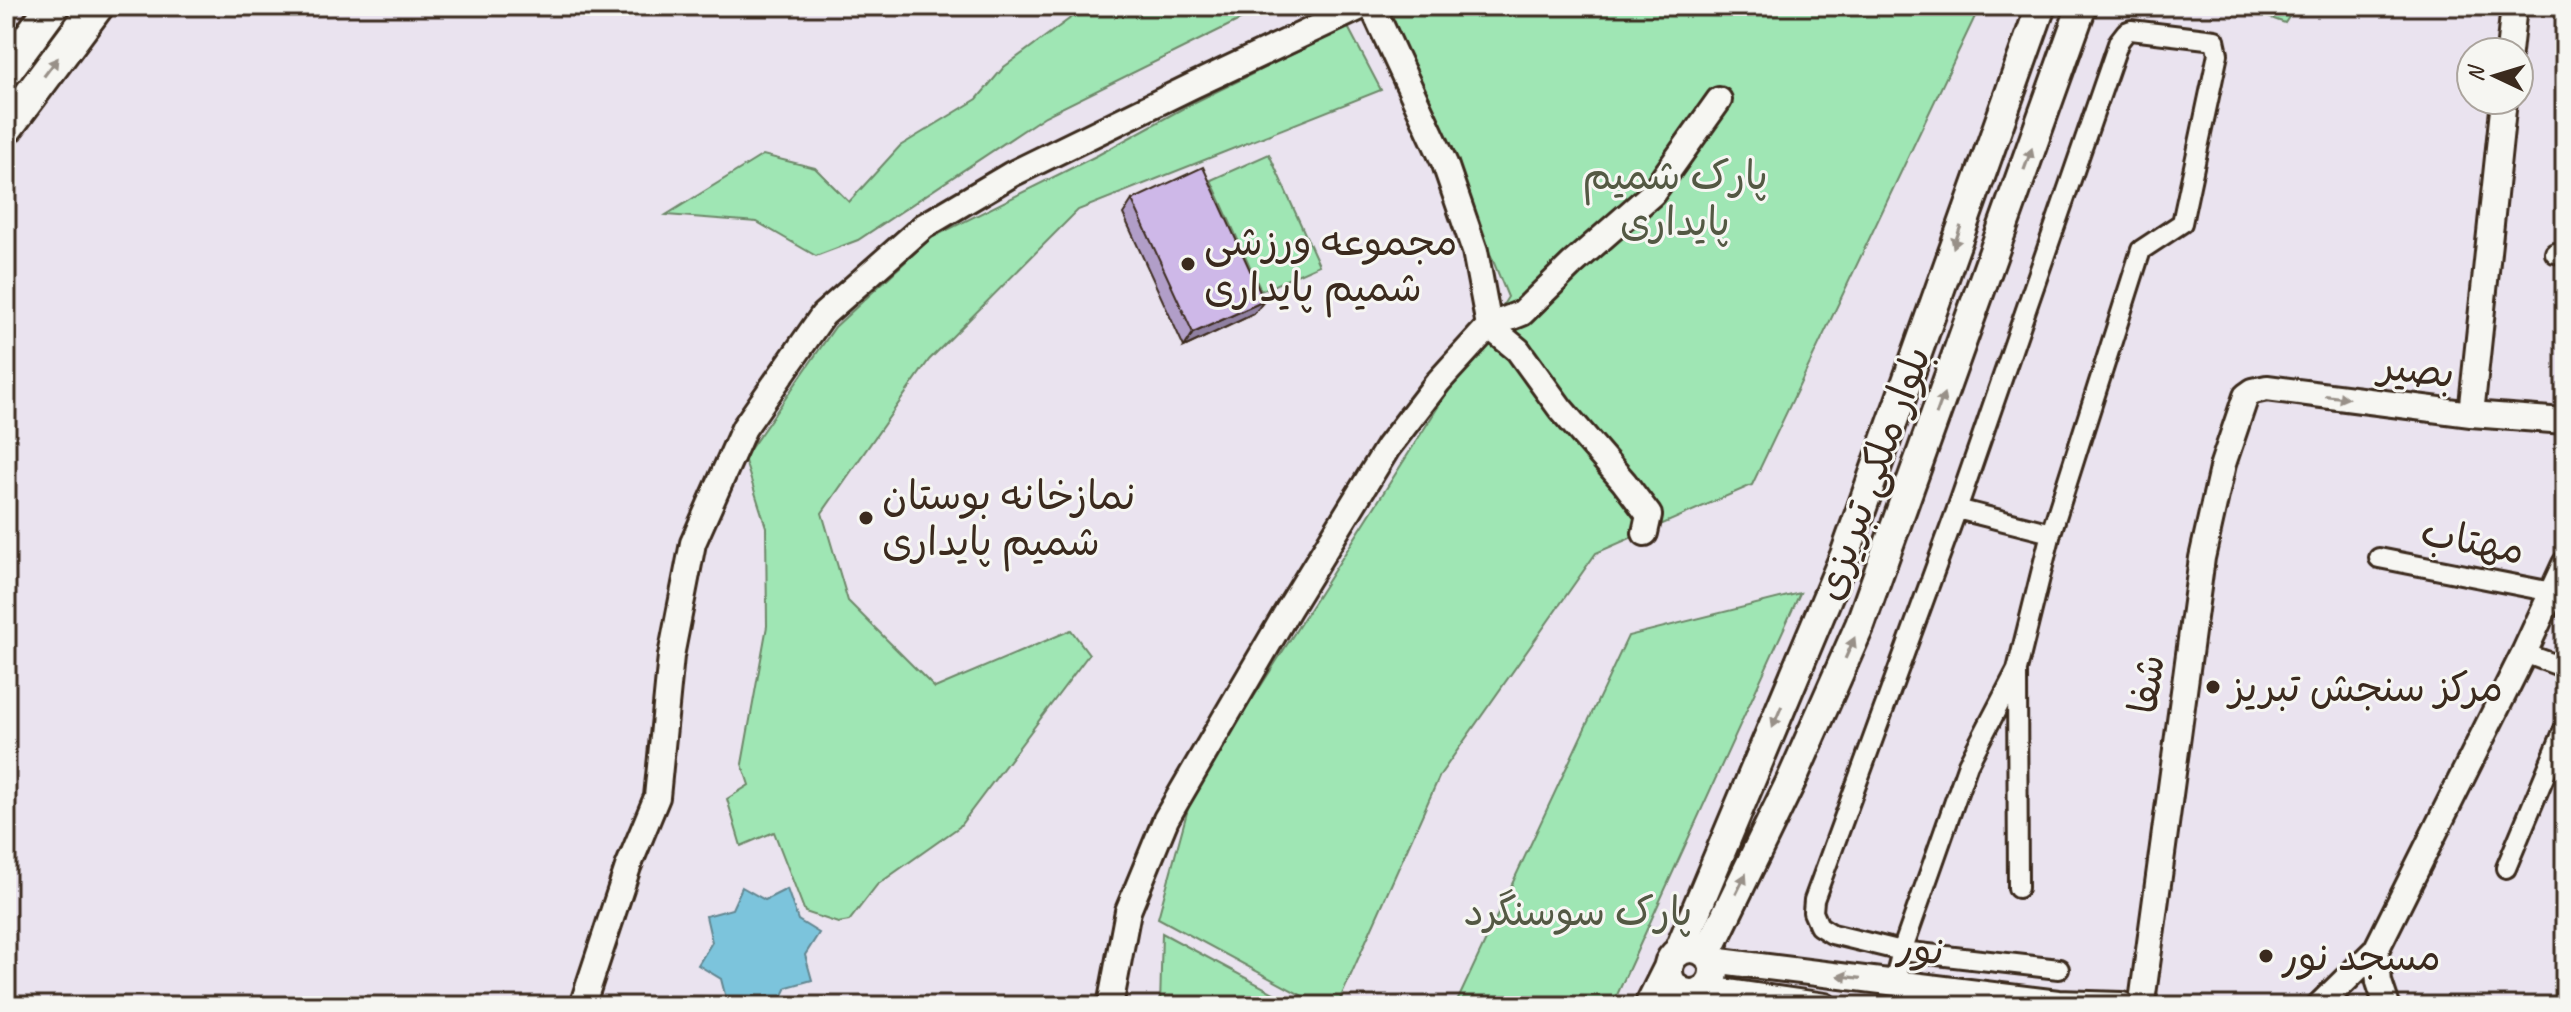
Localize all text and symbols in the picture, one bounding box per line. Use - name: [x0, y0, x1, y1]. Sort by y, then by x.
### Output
- north arrow: [2455, 36, 2535, 116]
- one-way arrow: [43, 57, 59, 77]
- text: N: [2462, 64, 2491, 82]
- one-way arrow: [2022, 147, 2034, 171]
- park label: پارک شمیم پایداری: [1582, 151, 1768, 247]
- place label: مجموعه ورزشی شمیم پایداری: [1204, 217, 1458, 318]
- one-way arrow: [1951, 226, 1963, 250]
- marker: مجموعه ورزشی شمیم پایداری: [1179, 255, 1197, 273]
- street label: بلوار ملکى تبریزى: [1804, 340, 1942, 607]
- street label: بصیر: [2373, 340, 2457, 399]
- one-way arrow: [2325, 391, 2350, 404]
- one-way arrow: [1934, 392, 1946, 416]
- place label: نمازخانه بوستان شمیم پایداری: [882, 471, 1135, 572]
- street label: مهتاب: [2417, 506, 2529, 576]
- marker: نمازخانه بوستان شمیم پایداری: [857, 509, 875, 527]
- one-way arrow: [1843, 636, 1857, 659]
- street label: شفا: [2118, 651, 2176, 717]
- place label: مرکز سنجش تبریز: [2226, 663, 2503, 713]
- marker: مرکز سنجش تبریز: [2204, 678, 2222, 696]
- one-way arrow: [1771, 705, 1784, 729]
- one-way arrow: [1734, 872, 1748, 895]
- park label: پارک سوسنگرد: [1464, 887, 1692, 937]
- street label: نور: [1894, 921, 1947, 977]
- place label: مسجد نور: [2281, 932, 2441, 982]
- marker: مسجد نور: [2257, 947, 2275, 965]
- one-way arrow: [1836, 971, 1861, 984]

